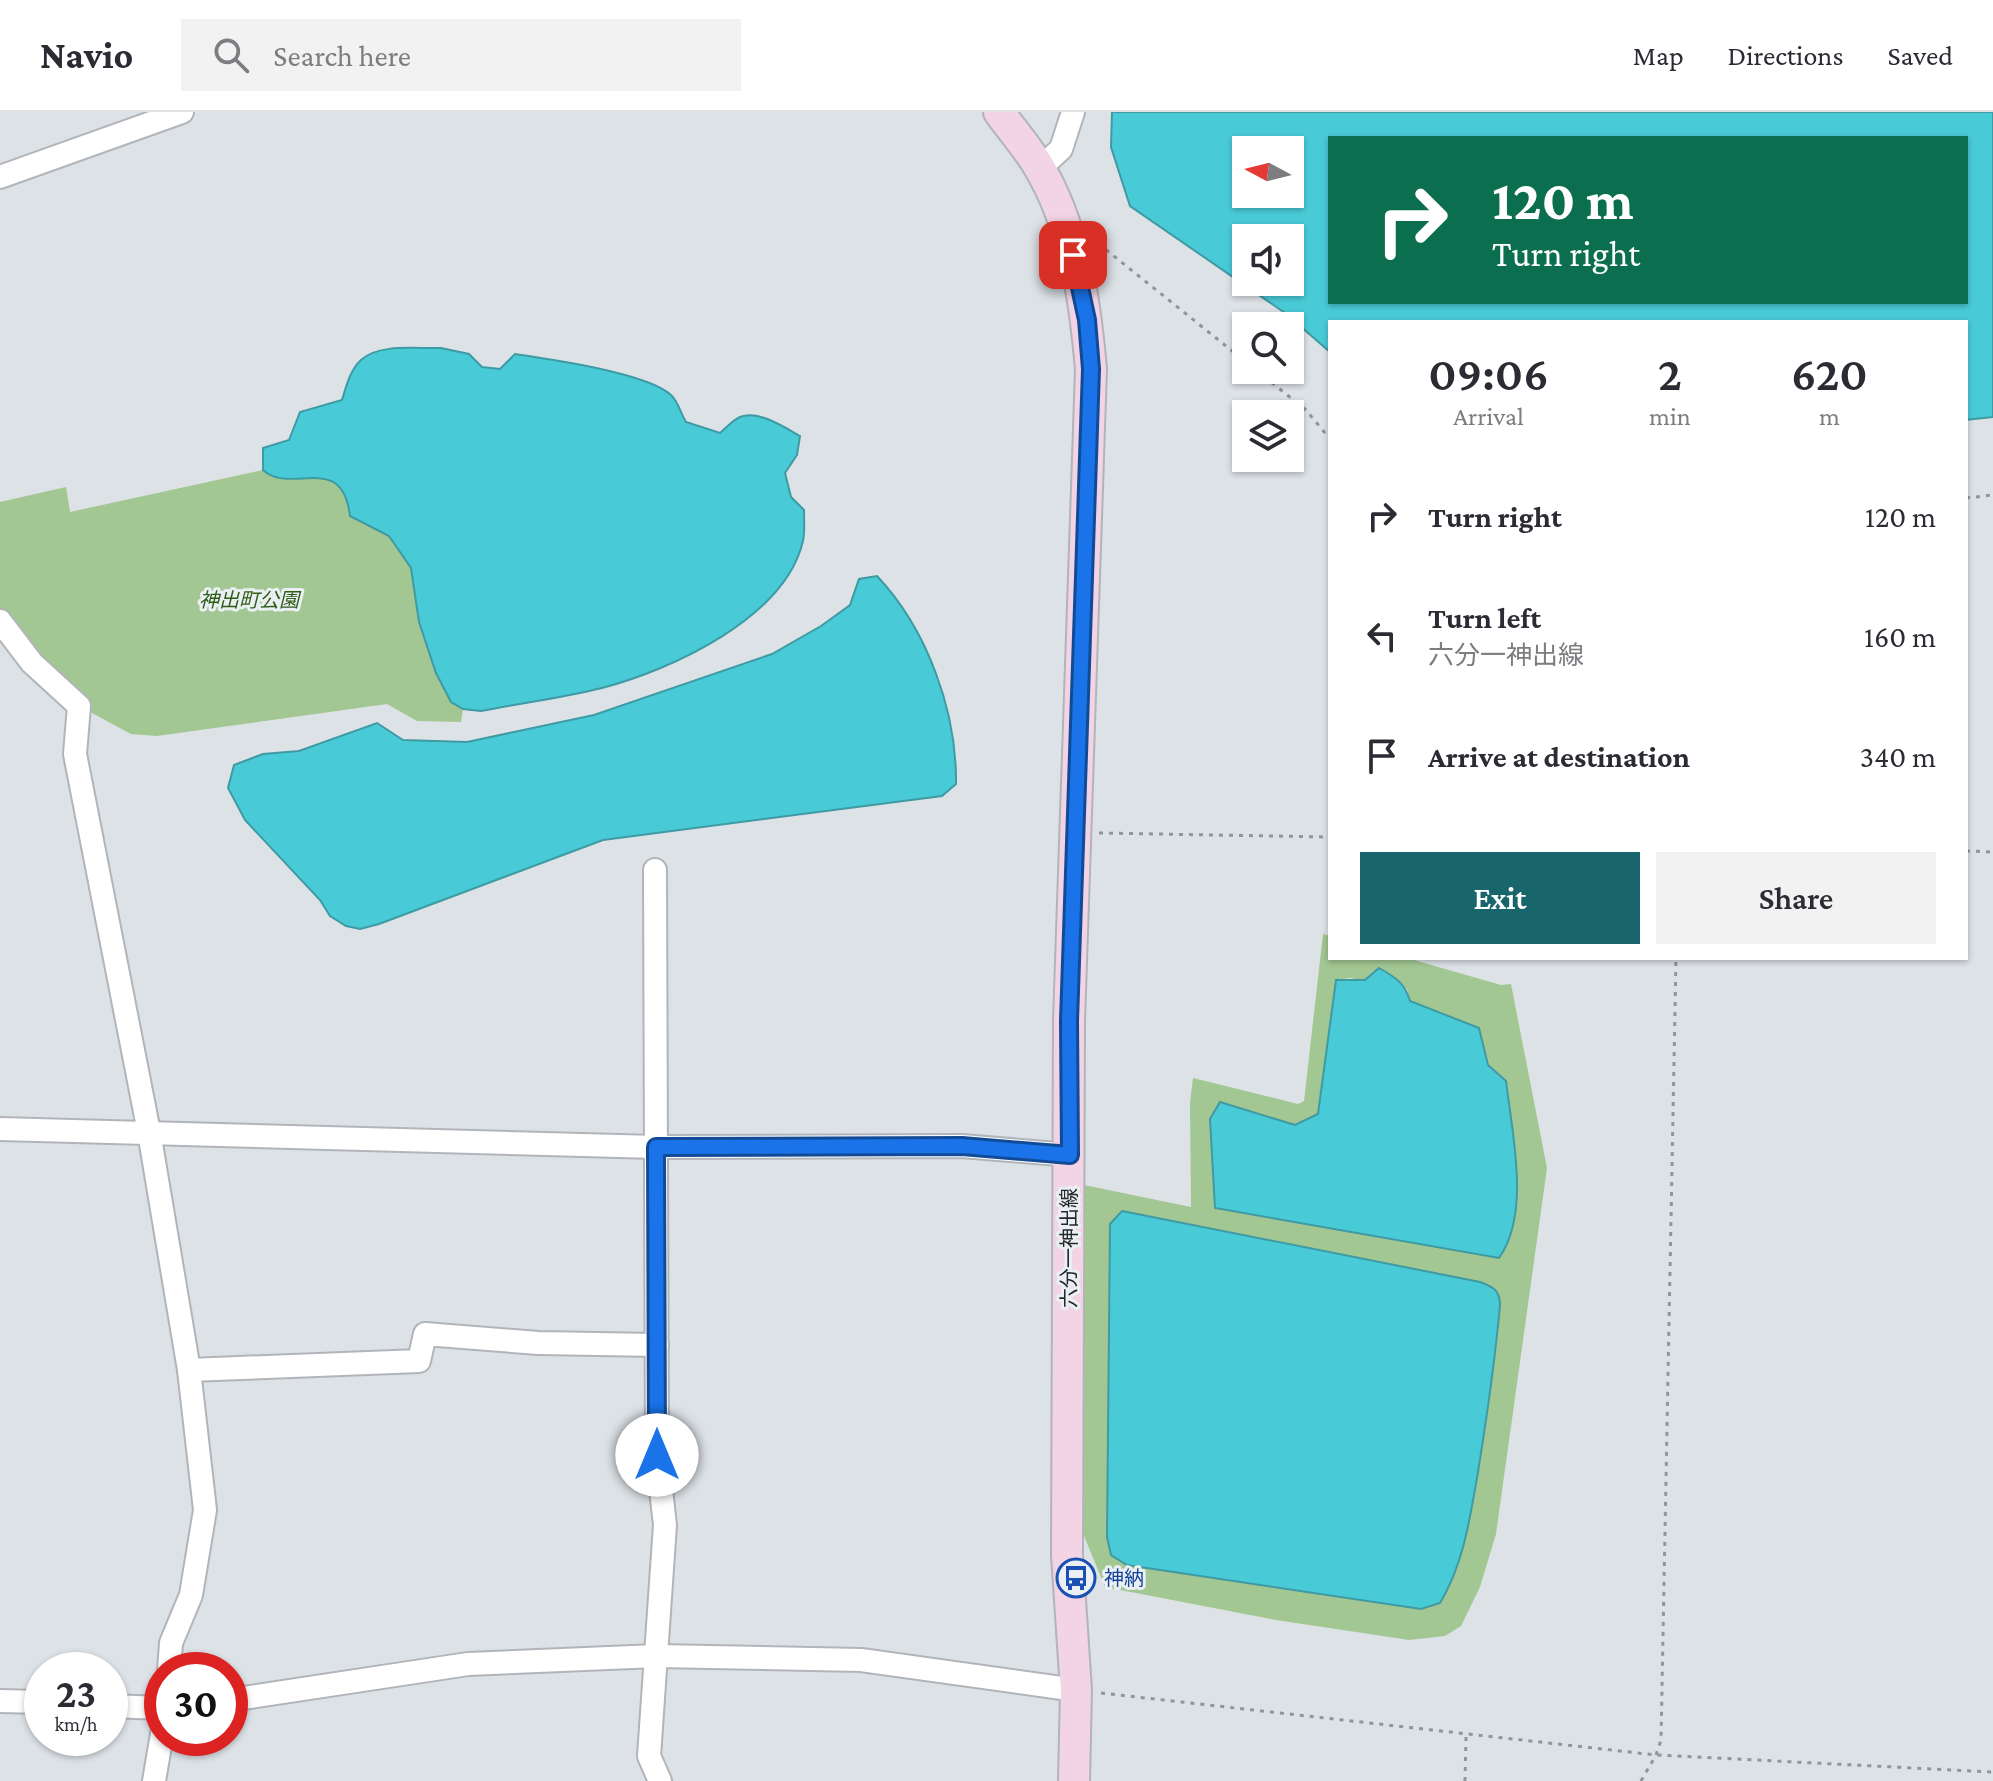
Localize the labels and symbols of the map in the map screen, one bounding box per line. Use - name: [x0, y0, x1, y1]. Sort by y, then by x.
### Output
- north arrow: [1232, 136, 1304, 208]
- pin: [1039, 221, 1107, 289]
- park label: 神出町公園: [199, 589, 302, 611]
- street label: 六分一神出線: [1058, 1188, 1080, 1308]
- position arrow: [615, 1413, 699, 1497]
- bus stop icon: 神納: [1055, 1557, 1097, 1599]
- place label: 神納: [1104, 1567, 1144, 1589]
- speed limit sign: 30: [144, 1652, 248, 1756]

